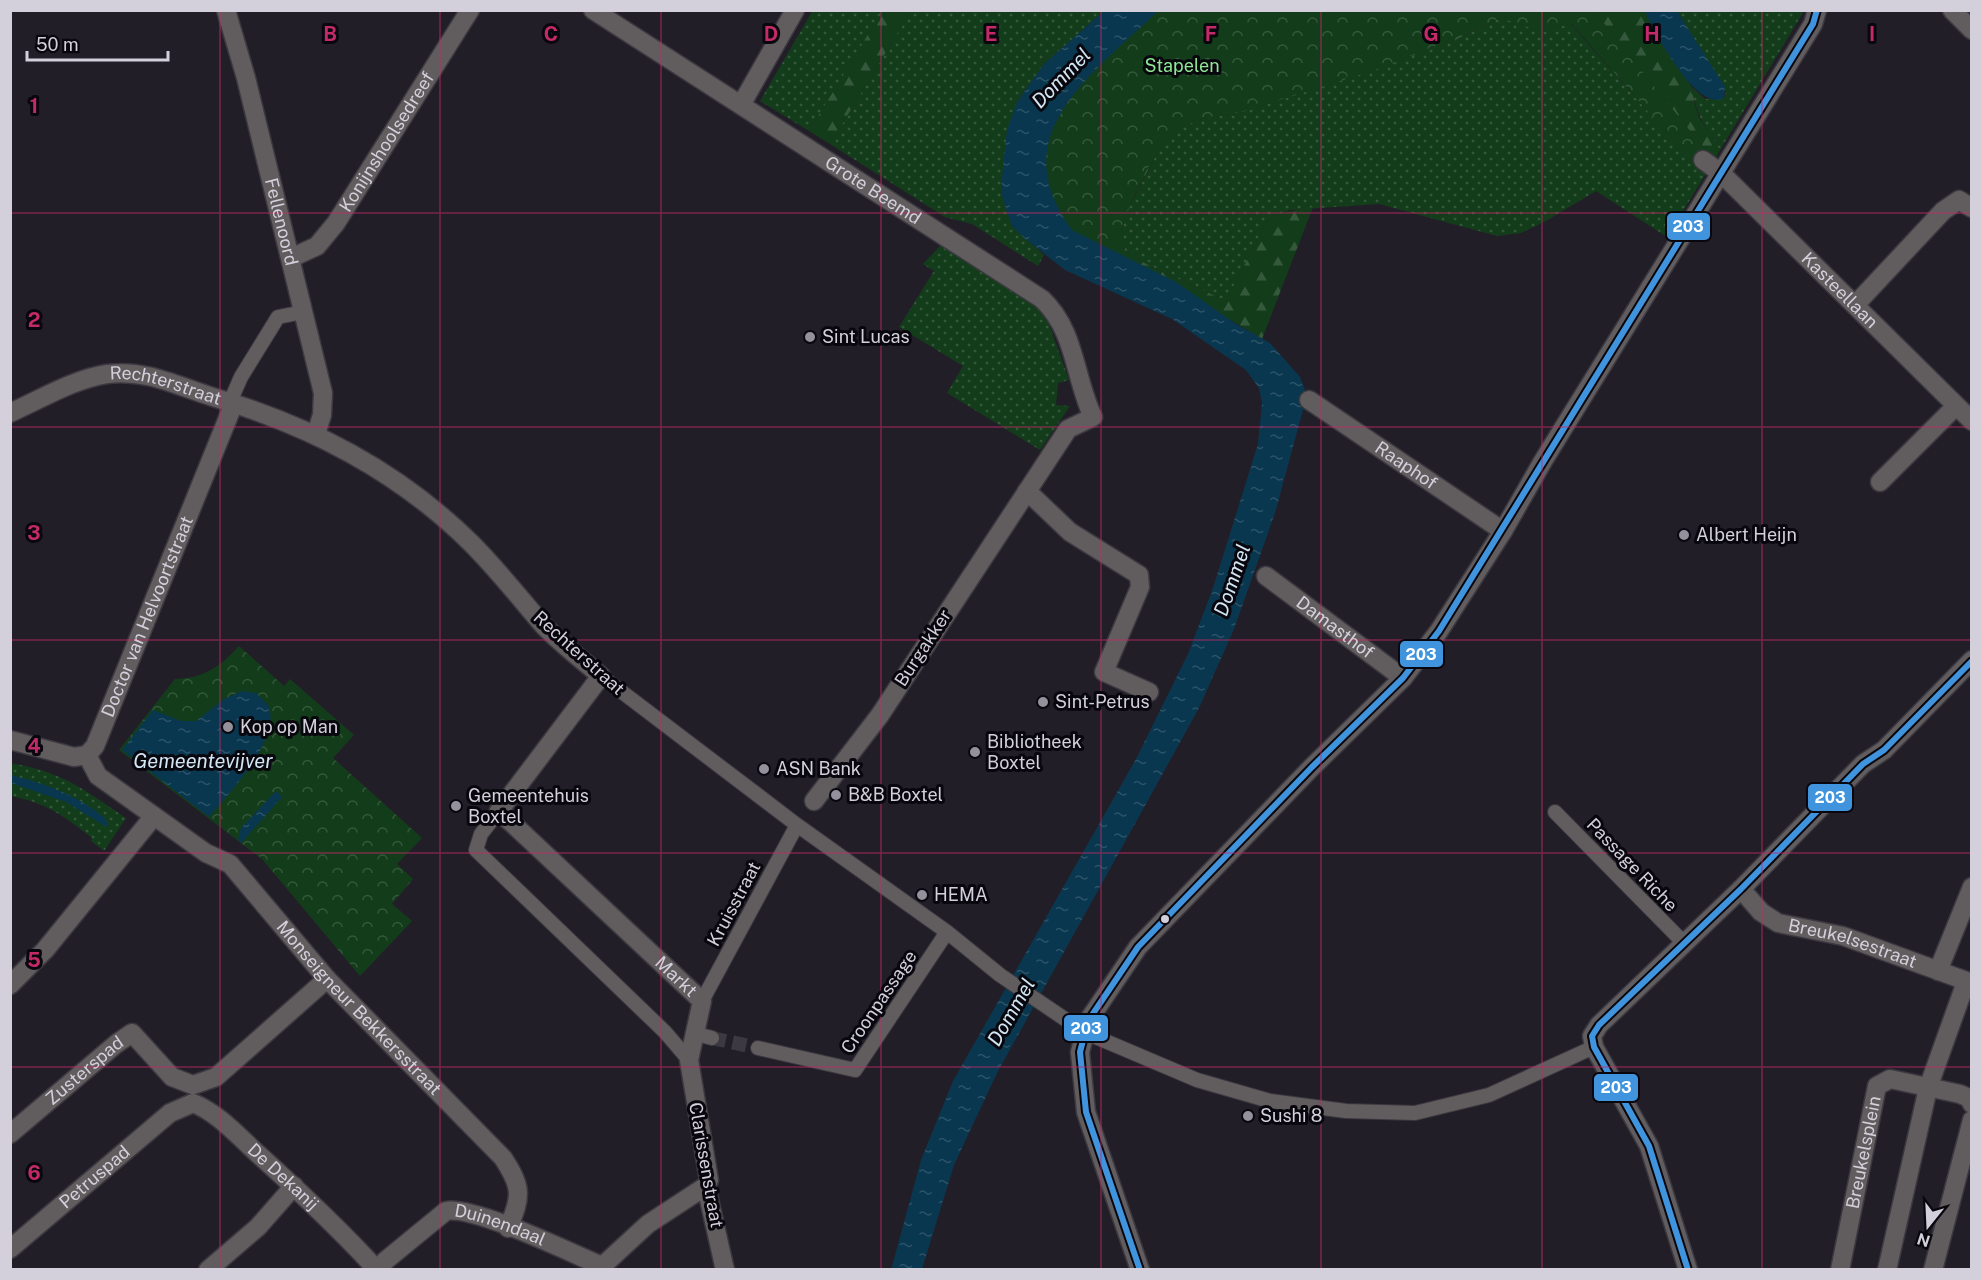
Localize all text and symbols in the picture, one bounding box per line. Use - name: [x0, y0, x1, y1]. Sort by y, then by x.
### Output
- text: B: [323, 22, 337, 46]
- text: C: [544, 22, 558, 46]
- text: D: [764, 22, 778, 46]
- text: E: [985, 22, 997, 46]
- text: F: [1205, 22, 1217, 46]
- text: G: [1423, 22, 1439, 46]
- text: H: [1644, 22, 1660, 46]
- text: I: [1869, 22, 1875, 46]
- scale bar: [27, 24, 168, 62]
- text: 50 m: [36, 34, 79, 55]
- water label: Dommel: [1027, 43, 1095, 113]
- park label: Stapelen: [1144, 55, 1220, 76]
- street label: Konijnshoolsedreef: [335, 68, 438, 216]
- text: 1: [30, 94, 38, 118]
- street label: Grote Beemd: [821, 151, 925, 228]
- street label: Fellenoord: [261, 176, 302, 268]
- line badge: 203: [1666, 212, 1711, 241]
- text: 203: [1672, 217, 1704, 236]
- street label: Kasteellaan: [1797, 248, 1883, 332]
- text: 2: [28, 308, 40, 332]
- place label: Sint Lucas: [822, 326, 910, 347]
- marker: Sint Lucas: [803, 330, 817, 344]
- street label: Rechterstraat: [109, 362, 224, 409]
- street label: Raaphof: [1371, 437, 1441, 493]
- street label: Doctor van Helvoortstraat: [97, 513, 197, 720]
- text: 3: [27, 521, 41, 545]
- place label: Albert Heijn: [1696, 524, 1797, 545]
- marker: Albert Heijn: [1677, 528, 1691, 542]
- water label: Dommel: [1209, 541, 1255, 619]
- street label: Damasthof: [1292, 591, 1378, 663]
- street label: Burgakker: [890, 605, 955, 690]
- street label: Rechterstraat: [530, 606, 629, 699]
- line badge: 203: [1399, 640, 1444, 668]
- text: 203: [1405, 645, 1437, 664]
- place label: Sint-Petrus: [1055, 691, 1150, 712]
- marker: Sint-Petrus: [1036, 695, 1050, 709]
- place label: Kop op Man: [240, 716, 338, 737]
- marker: Kop op Man: [221, 720, 235, 734]
- place label: Bibliotheek Boxtel: [987, 731, 1082, 773]
- text: 4: [27, 734, 41, 758]
- marker: Bibliotheek Boxtel: [968, 745, 982, 759]
- water label: Gemeentevijver: [133, 749, 273, 773]
- place label: ASN Bank: [776, 758, 861, 779]
- marker: ASN Bank: [757, 762, 771, 776]
- line badge: 203: [1807, 783, 1853, 812]
- place label: B&B Boxtel: [848, 784, 943, 805]
- place label: Gemeentehuis Boxtel: [468, 785, 589, 827]
- marker: B&B Boxtel: [829, 788, 843, 802]
- text: 203: [1814, 788, 1846, 807]
- marker: Gemeentehuis Boxtel: [449, 799, 463, 813]
- street label: Passage Riche: [1583, 814, 1682, 916]
- street label: Kruisstraat: [703, 858, 765, 950]
- place label: HEMA: [934, 884, 988, 905]
- marker: HEMA: [915, 888, 929, 902]
- unlabelled marker: [1159, 913, 1171, 925]
- street label: Breukelsestraat: [1786, 914, 1920, 972]
- street label: Monseigneur Bekkersstraat: [272, 916, 446, 1099]
- street label: Croonpassage: [836, 946, 921, 1057]
- text: 5: [27, 948, 41, 972]
- street label: Markt: [651, 952, 702, 1001]
- water label: Dommel: [982, 974, 1040, 1050]
- line badge: 203: [1063, 1014, 1109, 1042]
- text: 203: [1070, 1019, 1102, 1038]
- street label: Zusterspad: [41, 1031, 127, 1109]
- line badge: 203: [1593, 1073, 1639, 1102]
- text: 203: [1600, 1078, 1632, 1097]
- street label: Breukelsplein: [1842, 1094, 1885, 1211]
- street label: Clarissenstraat: [685, 1101, 728, 1229]
- place label: Sushi 8: [1260, 1105, 1322, 1126]
- marker: Sushi 8: [1241, 1109, 1255, 1123]
- street label: De Dekanij: [243, 1139, 323, 1214]
- street label: Petruspad: [55, 1141, 134, 1213]
- text: 6: [27, 1161, 41, 1185]
- north arrow: [1898, 1196, 1958, 1256]
- street label: Duinendaal: [453, 1200, 549, 1250]
- text: N: [1915, 1229, 1932, 1251]

